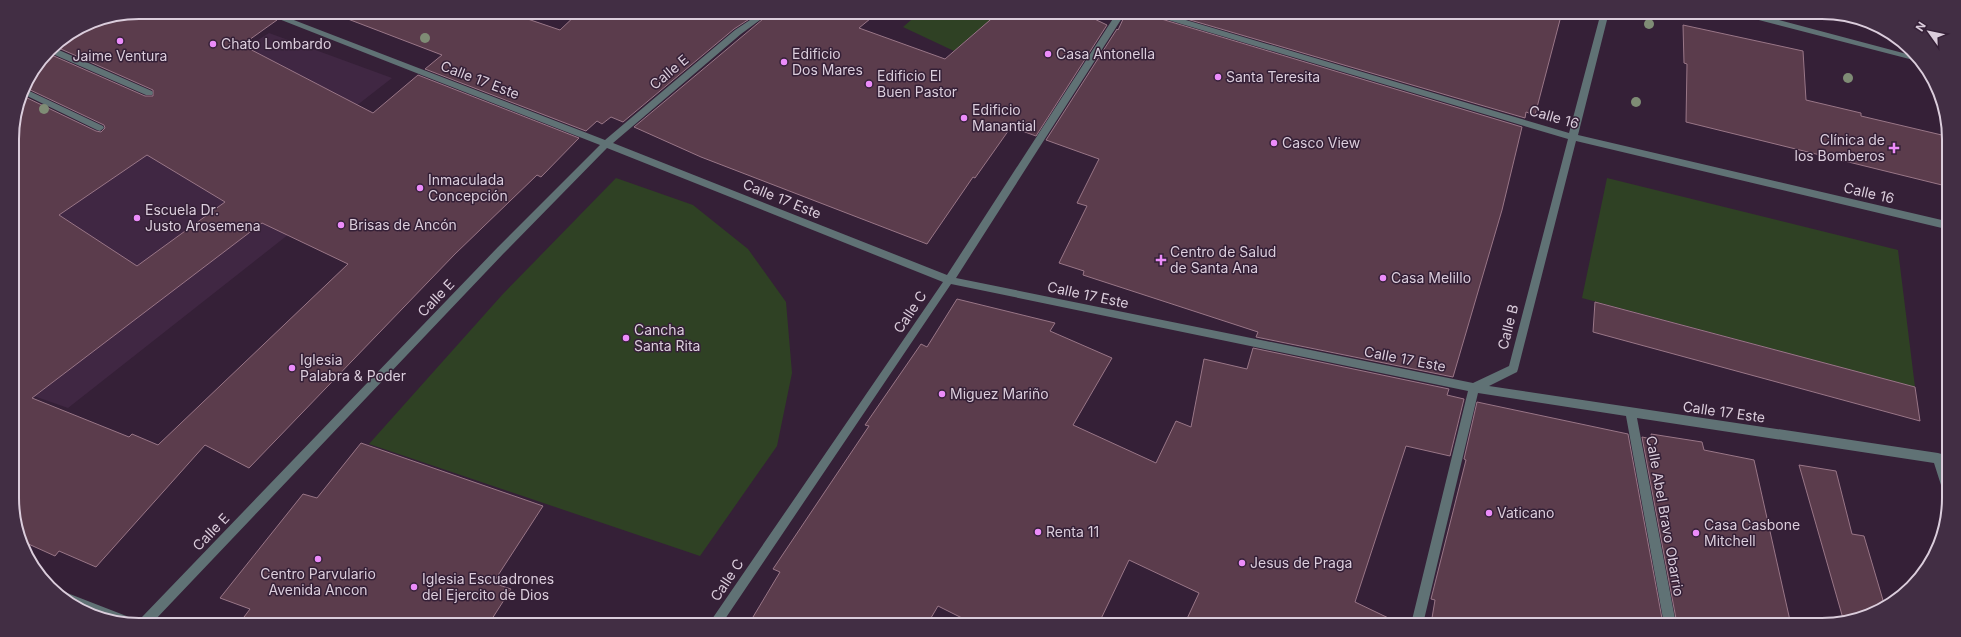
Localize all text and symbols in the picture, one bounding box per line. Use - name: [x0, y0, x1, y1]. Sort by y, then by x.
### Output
- north arrow: [1909, 12, 1949, 52]
- text: N: [1912, 19, 1929, 34]
- place label: Chato Lombardo: [221, 35, 331, 52]
- marker: Jaime Ventura: [115, 36, 125, 46]
- marker: Chato Lombardo: [208, 39, 218, 49]
- place label: Edificio Dos Mares: [792, 45, 863, 78]
- place label: Casa Antonella: [1056, 45, 1155, 62]
- place label: Jaime Ventura: [73, 47, 167, 64]
- marker: Casa Antonella: [1043, 49, 1053, 59]
- street label: Calle E: [646, 51, 692, 93]
- street label: Calle 17 Este: [438, 57, 522, 102]
- marker: Edificio Dos Mares: [779, 57, 789, 67]
- place label: Edificio El Buen Pastor: [877, 67, 957, 100]
- place label: Santa Teresita: [1226, 68, 1320, 85]
- marker: Santa Teresita: [1213, 72, 1223, 82]
- marker: Edificio El Buen Pastor: [864, 79, 874, 89]
- place label: Edificio Manantial: [972, 101, 1036, 134]
- street label: Calle 16: [1527, 101, 1581, 132]
- marker: Edificio Manantial: [959, 113, 969, 123]
- place label: Clínica de los Bomberos: [1795, 131, 1885, 164]
- place label: Casco View: [1282, 134, 1360, 151]
- marker: Casco View: [1269, 138, 1279, 148]
- marker: Clínica de los Bomberos: [1888, 142, 1900, 154]
- place label: Inmaculada Concepción: [428, 171, 508, 204]
- street label: Calle 17 Este: [741, 175, 824, 222]
- street label: Calle 16: [1842, 178, 1896, 207]
- marker: Inmaculada Concepción: [415, 183, 425, 193]
- place label: Escuela Dr. Justo Arosemena: [145, 201, 261, 234]
- marker: Escuela Dr. Justo Arosemena: [132, 213, 142, 223]
- place label: Brisas de Ancón: [349, 216, 457, 233]
- marker: Brisas de Ancón: [336, 220, 346, 230]
- place label: Centro de Salud de Santa Ana: [1170, 243, 1276, 276]
- marker: Centro de Salud de Santa Ana: [1155, 254, 1167, 266]
- place label: Casa Melillo: [1391, 269, 1471, 286]
- marker: Casa Melillo: [1378, 273, 1388, 283]
- street label: Calle E: [414, 275, 458, 320]
- street label: Calle 17 Este: [1046, 278, 1130, 311]
- street label: Calle C: [889, 287, 930, 336]
- street label: Calle B: [1494, 302, 1521, 351]
- place label: Cancha Santa Rita: [634, 321, 700, 354]
- marker: Cancha Santa Rita: [621, 333, 631, 343]
- street label: Calle 17 Este: [1363, 342, 1447, 375]
- place label: Iglesia Palabra & Poder: [300, 351, 406, 384]
- marker: Iglesia Palabra & Poder: [287, 363, 297, 373]
- place label: Miguez Mariño: [950, 385, 1049, 402]
- marker: Miguez Mariño: [937, 389, 947, 399]
- street label: Calle 17 Este: [1682, 397, 1766, 426]
- street label: Calle Abel Bravo Obarrio: [1643, 434, 1688, 598]
- place label: Vaticano: [1497, 504, 1554, 521]
- marker: Vaticano: [1484, 508, 1494, 518]
- street label: Calle E: [189, 509, 233, 554]
- place label: Casa Casbone Mitchell: [1704, 516, 1800, 549]
- place label: Renta 11: [1046, 523, 1099, 540]
- marker: Renta 11: [1033, 527, 1043, 537]
- marker: Casa Casbone Mitchell: [1691, 528, 1701, 538]
- marker: Centro Parvulario Avenida Ancon: [313, 554, 323, 564]
- place label: Jesus de Praga: [1250, 554, 1352, 571]
- street label: Calle C: [706, 555, 747, 604]
- marker: Jesus de Praga: [1237, 558, 1247, 568]
- place label: Centro Parvulario Avenida Ancon: [260, 565, 376, 598]
- place label: Iglesia Escuadrones del Ejercito de Dios: [422, 570, 554, 603]
- marker: Iglesia Escuadrones del Ejercito de Dios: [409, 582, 419, 592]

